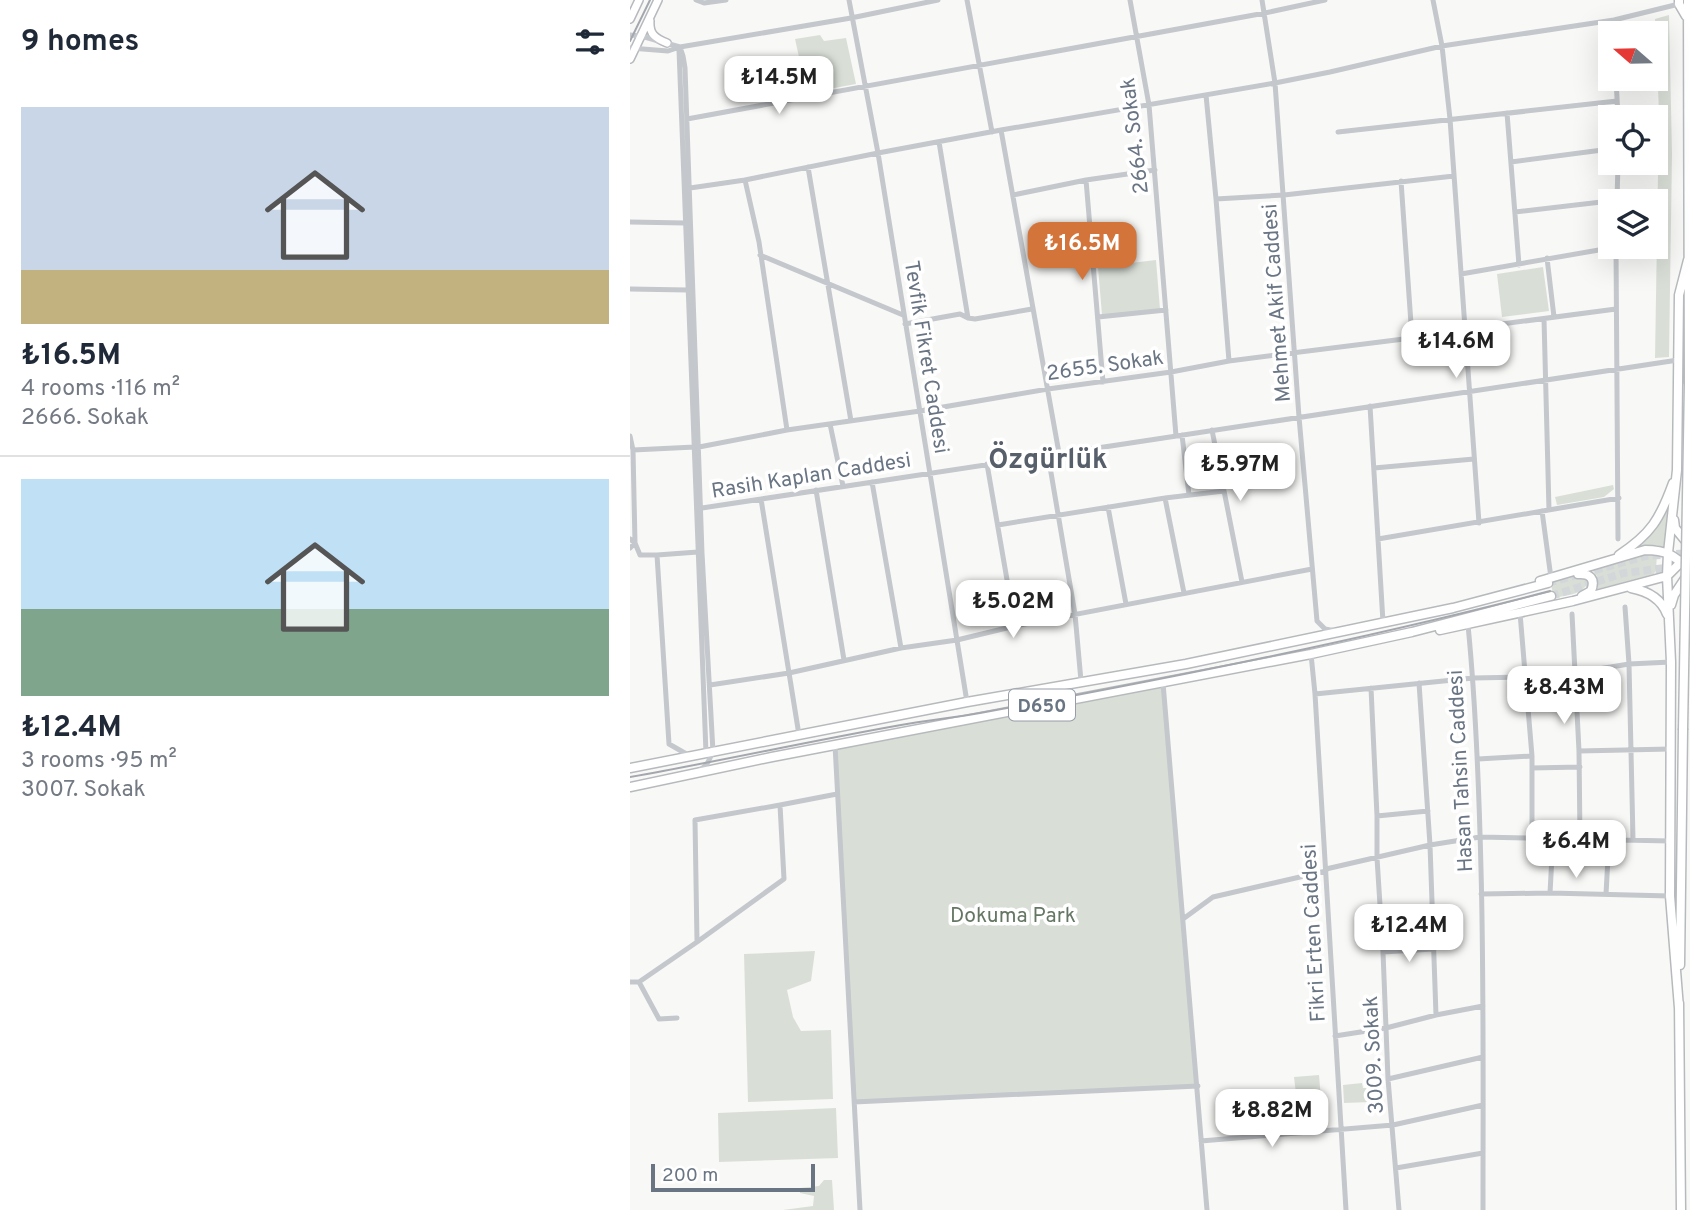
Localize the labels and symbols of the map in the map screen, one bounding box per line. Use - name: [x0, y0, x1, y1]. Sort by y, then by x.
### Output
- north arrow: [1598, 21, 1668, 91]
- pin: ₺14.5M: [722, 57, 836, 116]
- street label: 2664. Sokak: [1115, 76, 1156, 196]
- street label: Mehmet Akif Caddesi: [1257, 203, 1298, 403]
- pin: ₺16.5M: [1025, 222, 1139, 282]
- street label: Tevfik Fikret Caddesi: [897, 259, 954, 456]
- pin: ₺14.6M: [1399, 320, 1513, 380]
- street label: 2655. Sokak: [1045, 345, 1165, 388]
- district label: Özgürlük: [988, 441, 1108, 479]
- pin: ₺5.97M: [1183, 444, 1297, 503]
- street label: Rasih Kaplan Caddesi: [709, 447, 913, 506]
- pin: ₺5.02M: [956, 580, 1070, 640]
- pin: ₺8.43M: [1507, 666, 1621, 726]
- street label: Hasan Tahsin Caddesi: [1443, 669, 1480, 873]
- road number: D650: [1009, 690, 1075, 720]
- pin: ₺6.4M: [1527, 820, 1625, 880]
- street label: Fikri Erten Caddesi: [1296, 843, 1333, 1023]
- park label: Dokuma Park: [950, 903, 1076, 930]
- pin: ₺12.4M: [1352, 904, 1466, 964]
- street label: 3009. Sokak: [1358, 995, 1391, 1115]
- pin: ₺8.82M: [1215, 1090, 1329, 1149]
- scale bar: [651, 1161, 816, 1193]

